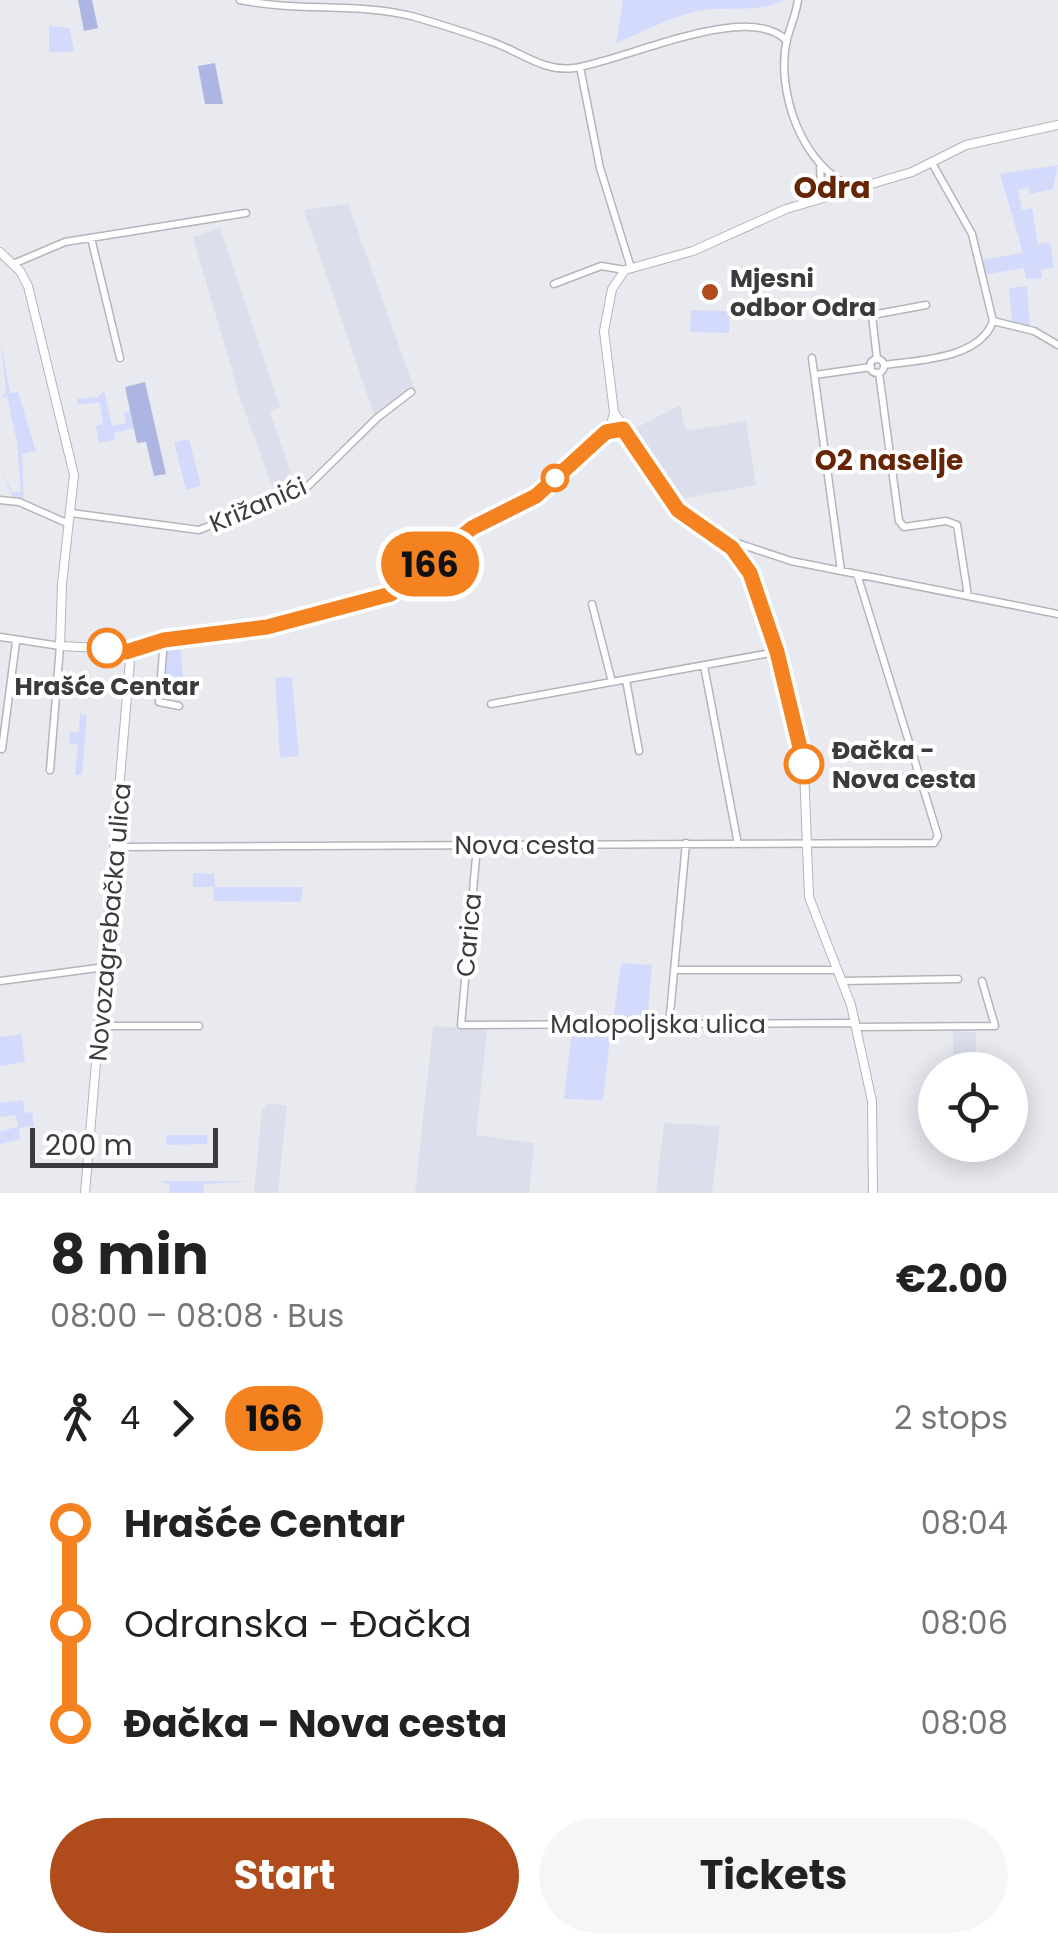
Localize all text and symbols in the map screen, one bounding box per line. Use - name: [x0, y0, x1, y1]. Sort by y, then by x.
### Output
- district label: Odra: [793, 166, 871, 209]
- place label: Mjesni odbor Odra: [730, 261, 876, 325]
- marker: Mjesni odbor Odra: [699, 281, 721, 303]
- district label: O2 naselje: [815, 441, 963, 480]
- unlabelled marker: [542, 465, 568, 491]
- street label: Križanići: [204, 469, 312, 541]
- line badge: 166: [372, 532, 488, 596]
- text: 166: [401, 540, 459, 589]
- marker: Hrašće Centar: [88, 629, 126, 667]
- place label: Hrašće Centar: [15, 669, 200, 704]
- place label: Đačka - Nova cesta: [832, 733, 976, 797]
- marker: Đačka - Nova cesta: [785, 745, 823, 783]
- street label: Novozagrebačka ulica: [80, 781, 140, 1063]
- street label: Nova cesta: [455, 828, 595, 863]
- street label: Carica: [448, 892, 490, 978]
- street label: Malopoljska ulica: [550, 1007, 766, 1042]
- map controls: [918, 1052, 1028, 1162]
- button: locate: [918, 1052, 1028, 1162]
- scale bar: [30, 1123, 218, 1168]
- text: 200 m: [45, 1126, 133, 1165]
- text: 8 min: [50, 1216, 209, 1293]
- text: €2.00: [896, 1252, 1008, 1305]
- text: 08:00 – 08:08 · Bus: [50, 1293, 344, 1338]
- icon: walk: [50, 1391, 105, 1446]
- icon: forward: [155, 1391, 210, 1446]
- text: 166: [245, 1394, 303, 1443]
- text: 4: [120, 1395, 140, 1440]
- text: 2 stops: [894, 1395, 1008, 1440]
- text: Hrašće Centar: [124, 1497, 405, 1550]
- text: 08:04: [921, 1500, 1008, 1545]
- text: Odranska - Đačka: [124, 1597, 472, 1650]
- text: 08:06: [920, 1600, 1008, 1645]
- text: Đačka - Nova cesta: [124, 1697, 507, 1750]
- text: 08:08: [921, 1700, 1008, 1745]
- button: Start: [50, 1818, 519, 1933]
- button: Tickets: [539, 1818, 1008, 1933]

